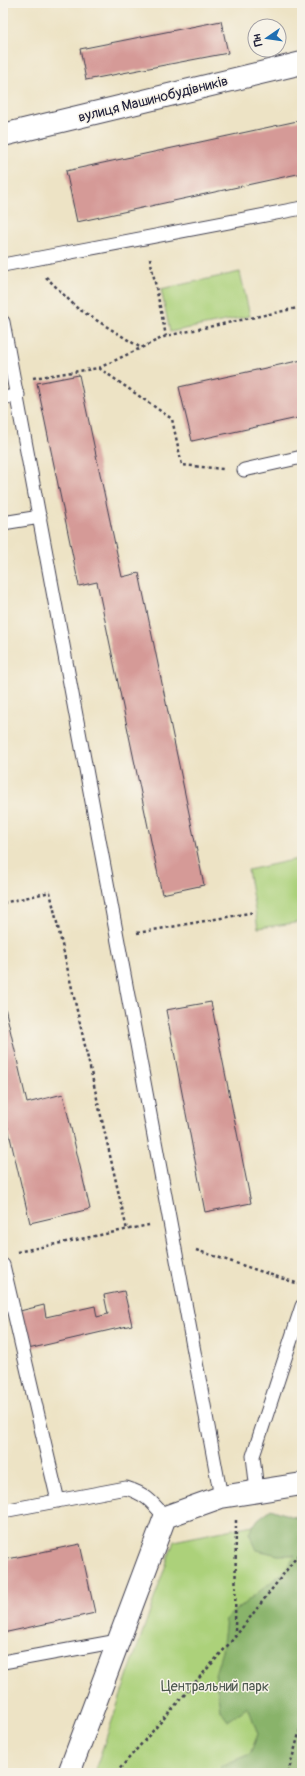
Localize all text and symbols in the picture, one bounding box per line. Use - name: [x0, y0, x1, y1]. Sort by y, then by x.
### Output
- north arrow: [247, 18, 287, 58]
- text: Пн: [250, 32, 265, 47]
- street label: вулиця Машинобудівників: [76, 72, 230, 126]
- park label: Центральний парк: [161, 1678, 269, 1695]

